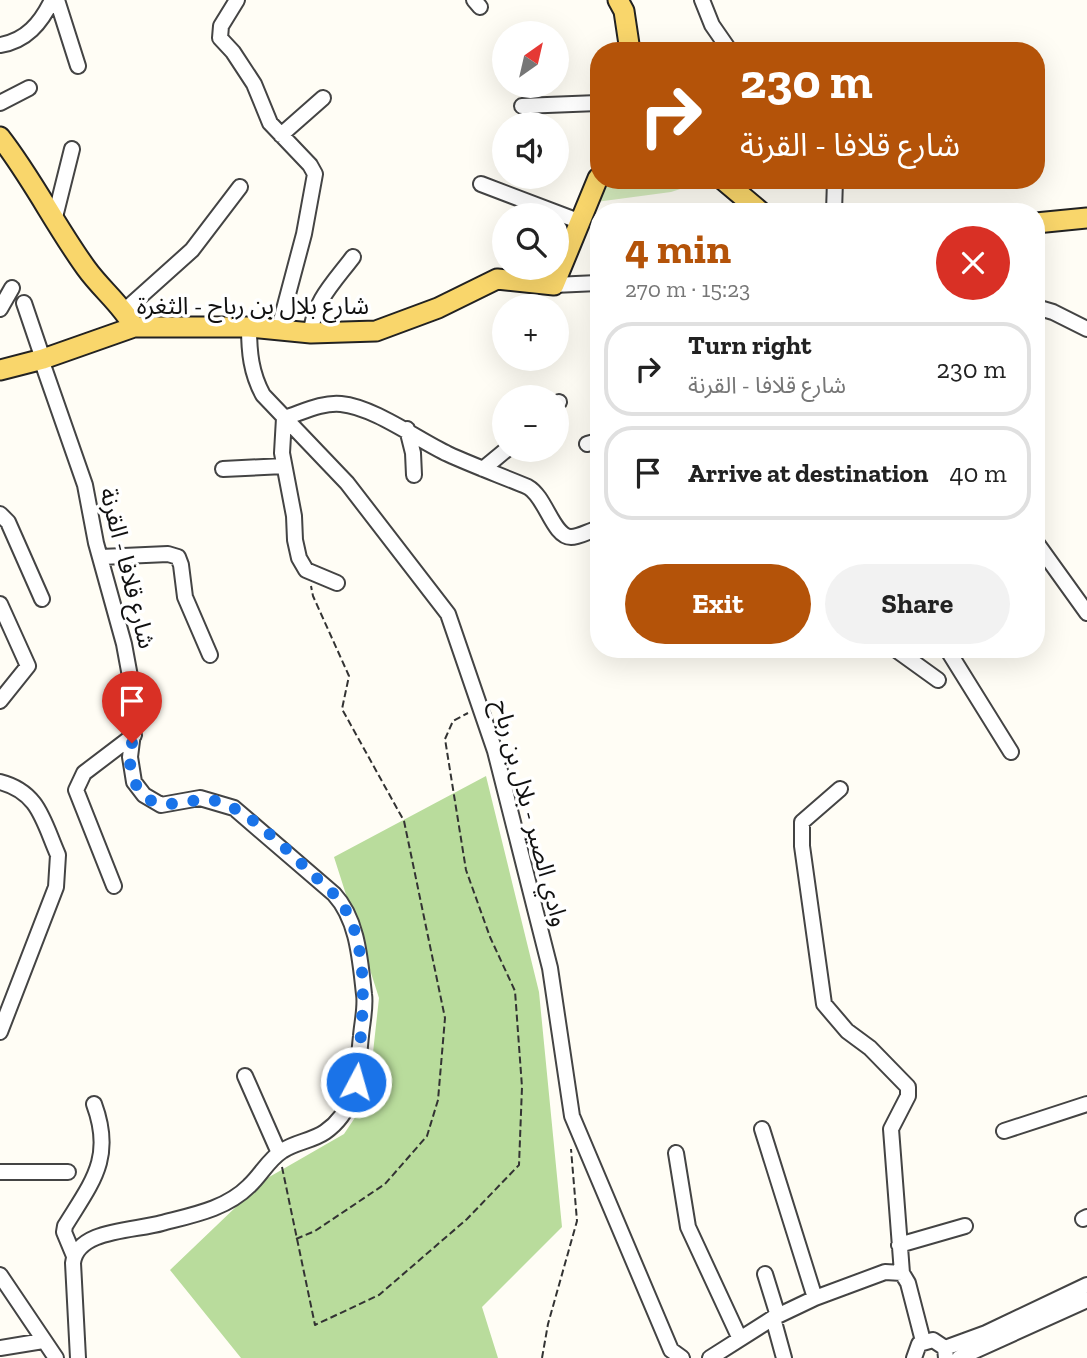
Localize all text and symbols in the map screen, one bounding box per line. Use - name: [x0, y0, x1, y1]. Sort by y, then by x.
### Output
- north arrow: [492, 21, 569, 98]
- map controls: [492, 21, 569, 462]
- text: 230 m: [740, 52, 873, 111]
- icon: right: [625, 70, 716, 161]
- button: sound: [492, 112, 569, 189]
- text: شارع قلافا - القرنة: [740, 126, 960, 164]
- button: search: [492, 203, 569, 280]
- text: 4 min: [625, 223, 731, 274]
- button: close: [936, 226, 1010, 300]
- text: 270 m · 15:23: [625, 275, 750, 303]
- street label: شارع بلال بن رباح - الثغرة: [137, 291, 369, 323]
- button: +: [492, 294, 569, 371]
- text: Turn right: [688, 329, 811, 361]
- icon: right: [629, 350, 667, 388]
- text: 230 m: [937, 353, 1006, 385]
- text: شارع قلافا - القرنة: [688, 371, 846, 399]
- button: −: [492, 385, 569, 462]
- icon: arrive: [629, 454, 667, 492]
- text: Arrive at destination: [688, 457, 928, 489]
- text: 40 m: [949, 457, 1007, 489]
- street label: شارع قلافا - القرنة: [91, 484, 162, 652]
- button: Exit: [625, 564, 811, 644]
- button: Share: [825, 564, 1010, 644]
- pin: [102, 671, 162, 743]
- icon: arrive: [113, 682, 151, 720]
- street label: وادي الصير - بلال بن رباح: [482, 697, 575, 931]
- position arrow: [319, 1045, 393, 1119]

